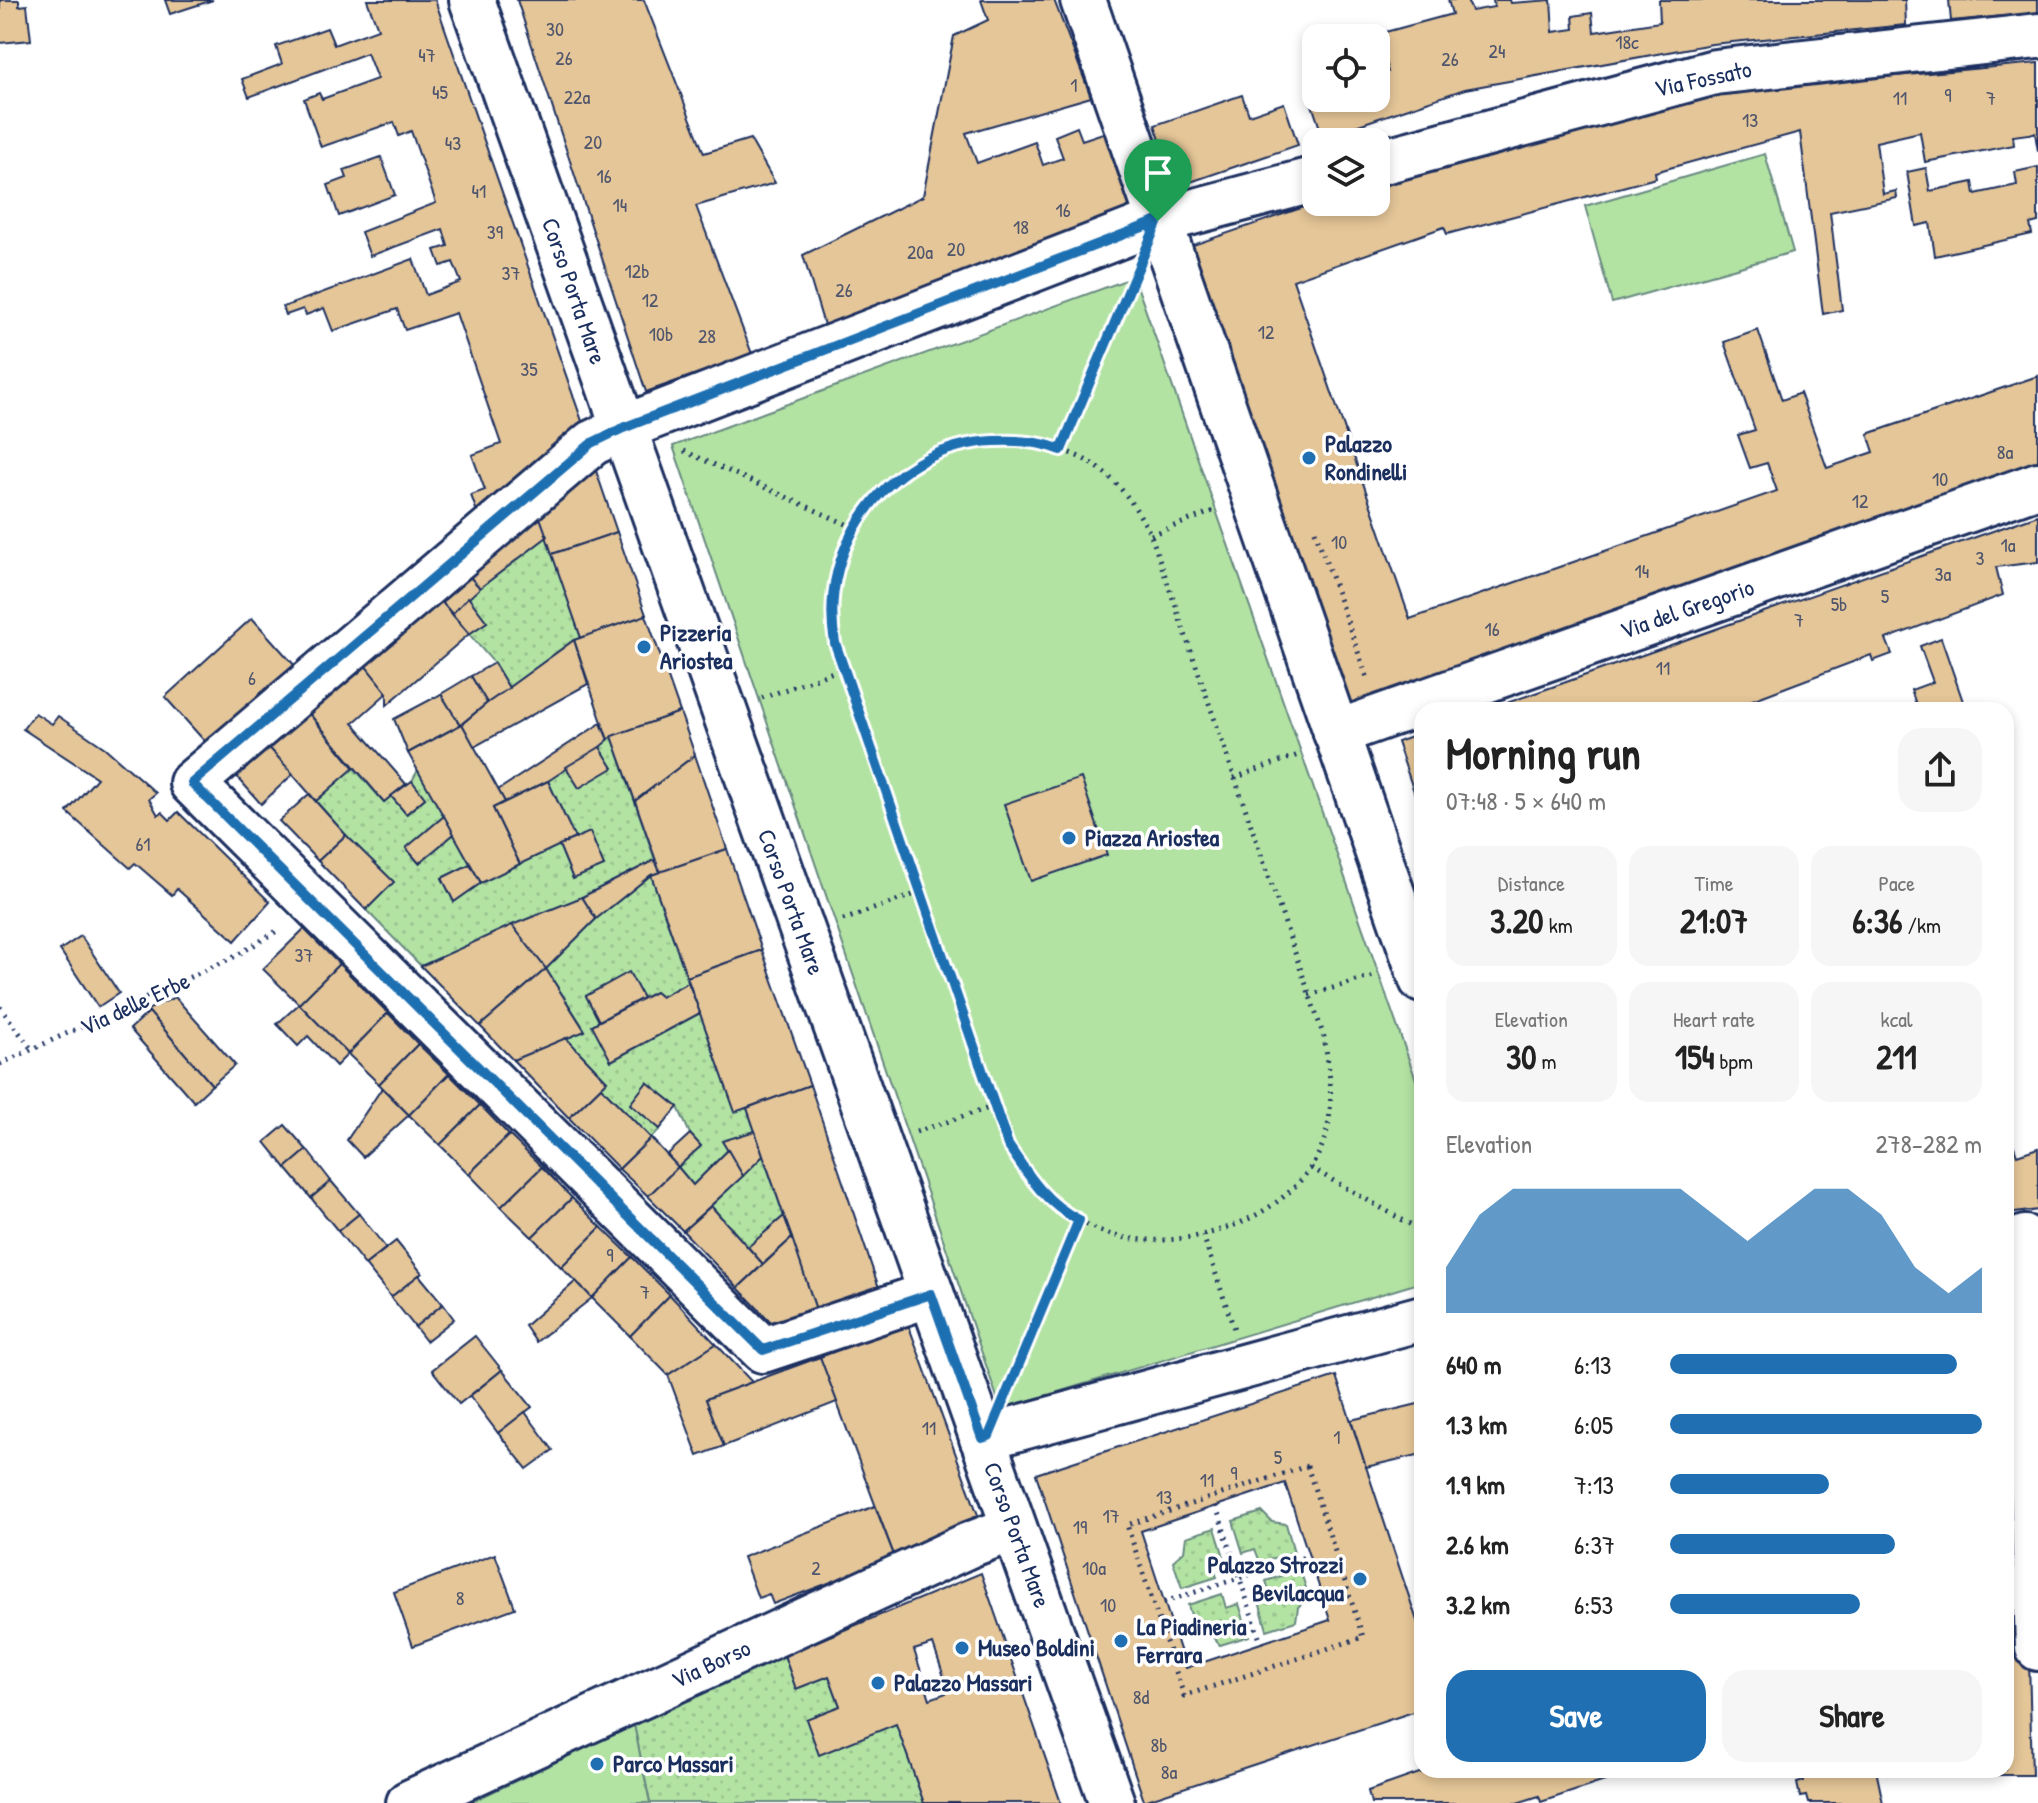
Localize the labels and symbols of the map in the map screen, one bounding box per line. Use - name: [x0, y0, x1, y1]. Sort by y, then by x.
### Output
- house number: 30: [546, 15, 564, 42]
- house number: 18c: [1615, 28, 1639, 55]
- house number: 24: [1489, 37, 1505, 64]
- house number: 47: [418, 41, 436, 68]
- house number: 26: [555, 44, 573, 71]
- house number: 26: [1441, 45, 1459, 72]
- street label: Via Fossato: [1651, 52, 1755, 104]
- house number: 1: [1070, 71, 1078, 98]
- house number: 45: [432, 78, 449, 105]
- house number: 9: [1944, 81, 1952, 108]
- house number: 22a: [564, 83, 590, 110]
- house number: 11: [1893, 84, 1907, 111]
- house number: 7: [1986, 84, 1996, 111]
- house number: 13: [1742, 106, 1758, 133]
- house number: 20: [584, 128, 602, 155]
- house number: 43: [445, 129, 461, 156]
- pin: [1124, 139, 1192, 221]
- house number: 16: [596, 162, 612, 189]
- house number: 41: [472, 177, 486, 204]
- house number: 14: [613, 191, 627, 218]
- house number: 16: [1055, 196, 1071, 223]
- street label: Corso Porta Mare: [535, 213, 615, 368]
- house number: 18: [1013, 213, 1029, 240]
- house number: 39: [487, 218, 503, 245]
- house number: 20: [947, 235, 965, 262]
- house number: 20a: [907, 238, 933, 265]
- house number: 12b: [625, 257, 649, 284]
- house number: 37: [502, 259, 521, 286]
- house number: 26: [835, 276, 853, 303]
- house number: 12: [642, 286, 659, 313]
- house number: 12: [1258, 318, 1275, 345]
- house number: 10b: [649, 320, 673, 347]
- house number: 28: [698, 322, 716, 349]
- house number: 35: [520, 355, 538, 382]
- place label: Palazzo Rondinelli: [1325, 427, 1407, 487]
- house number: 8a: [1997, 438, 2013, 465]
- marker: Palazzo Rondinelli: [1300, 449, 1318, 467]
- house number: 10: [1932, 465, 1948, 492]
- house number: 12: [1852, 487, 1869, 514]
- house number: 10: [1331, 528, 1347, 555]
- house number: 1a: [2000, 531, 2016, 558]
- house number: 3: [1976, 544, 1985, 571]
- house number: 14: [1635, 557, 1649, 584]
- house number: 3a: [1935, 560, 1952, 587]
- street label: Via del Gregorio: [1615, 570, 1758, 646]
- house number: 5: [1881, 582, 1890, 609]
- house number: 5b: [1831, 590, 1847, 617]
- house number: 7: [1794, 606, 1804, 633]
- house number: 16: [1484, 615, 1500, 642]
- place label: Pizzeria Ariostea: [660, 616, 733, 676]
- marker: Pizzeria Ariostea: [635, 638, 653, 656]
- house number: 11: [1656, 654, 1670, 681]
- house number: 6: [248, 664, 256, 691]
- place label: Piazza Ariostea: [1085, 821, 1220, 853]
- street label: Corso Porta Mare: [751, 824, 833, 979]
- marker: Piazza Ariostea: [1060, 829, 1078, 847]
- house number: 61: [135, 830, 151, 857]
- house number: 37: [295, 941, 314, 968]
- street label: Via delle Erbe: [75, 964, 195, 1042]
- house number: 9: [606, 1241, 614, 1268]
- house number: 7: [640, 1278, 650, 1305]
- house number: 11: [922, 1414, 936, 1441]
- house number: 1: [1333, 1423, 1341, 1450]
- house number: 5: [1274, 1443, 1283, 1470]
- street label: Corso Porta Mare: [977, 1457, 1059, 1612]
- house number: 9: [1230, 1459, 1238, 1486]
- house number: 11: [1200, 1466, 1214, 1493]
- house number: 13: [1156, 1483, 1172, 1510]
- house number: 17: [1102, 1502, 1120, 1529]
- house number: 19: [1073, 1513, 1087, 1540]
- place label: Palazzo Strozzi Bevilacqua: [1207, 1548, 1345, 1609]
- house number: 2: [811, 1554, 821, 1581]
- house number: 10a: [1082, 1554, 1106, 1581]
- marker: Palazzo Strozzi Bevilacqua: [1351, 1570, 1369, 1588]
- house number: 8: [456, 1584, 464, 1611]
- house number: 10: [1100, 1591, 1116, 1618]
- place label: La Piadineria Ferrara: [1136, 1610, 1247, 1670]
- street label: Via Borso: [666, 1631, 756, 1695]
- place label: Museo Boldini: [978, 1631, 1095, 1663]
- marker: La Piadineria Ferrara: [1112, 1632, 1130, 1650]
- marker: Museo Boldini: [953, 1639, 971, 1657]
- place label: Palazzo Massari: [894, 1666, 1033, 1698]
- marker: Palazzo Massari: [869, 1674, 887, 1692]
- house number: 8d: [1133, 1683, 1149, 1710]
- house number: 8b: [1151, 1731, 1167, 1758]
- place label: Parco Massari: [613, 1747, 734, 1779]
- marker: Parco Massari: [588, 1755, 606, 1773]
- house number: 8a: [1161, 1758, 1177, 1785]

